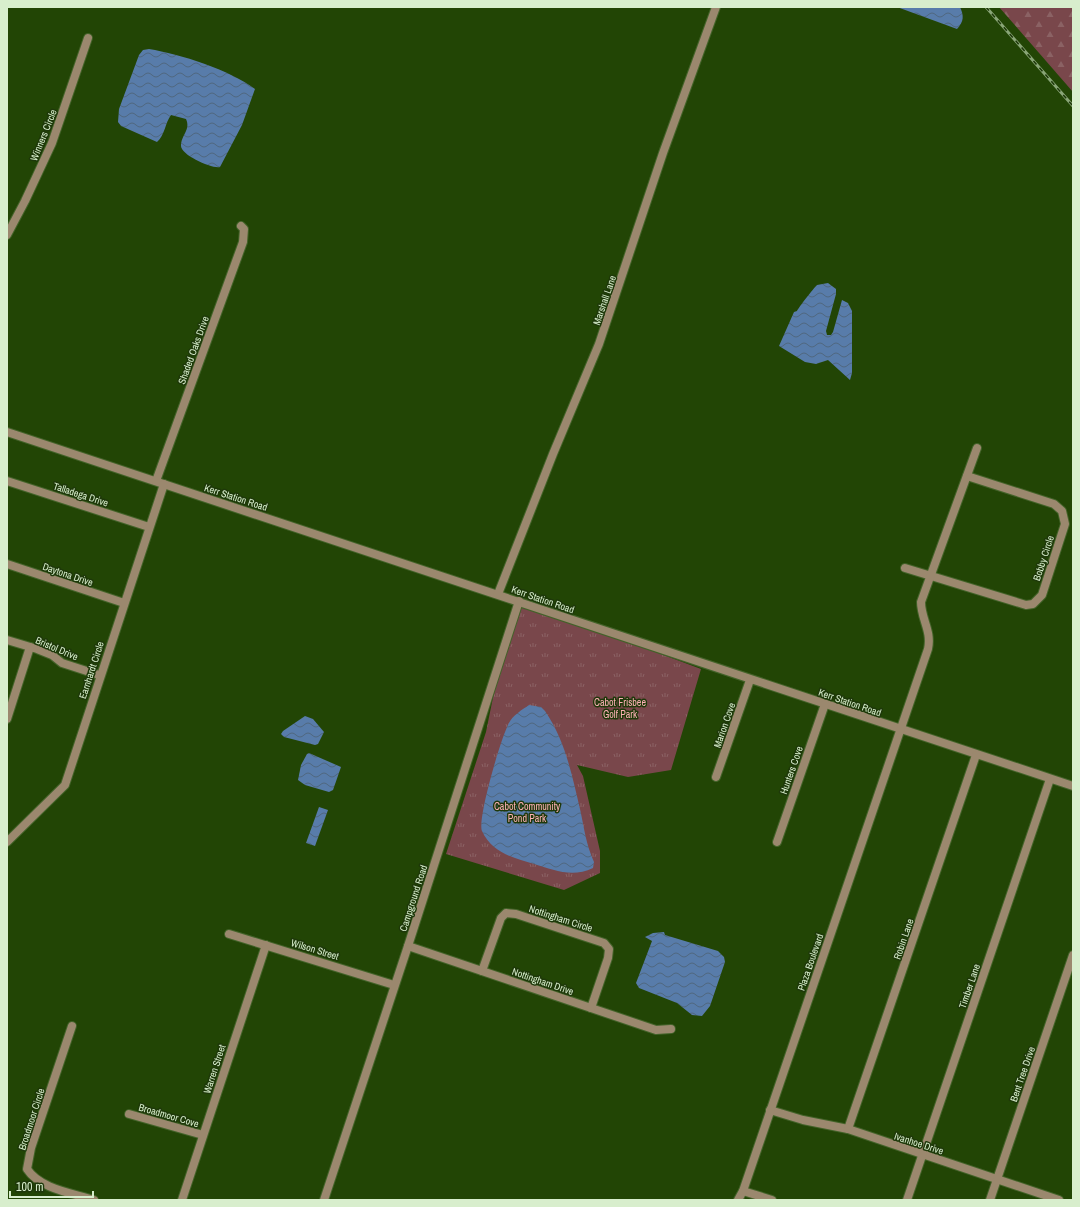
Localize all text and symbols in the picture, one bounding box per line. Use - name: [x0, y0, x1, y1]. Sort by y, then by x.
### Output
- street label: Winners Circle: [27, 107, 60, 163]
- street label: Marshall Lane: [590, 273, 619, 327]
- street label: Shaded Oaks Drive: [175, 314, 212, 386]
- street label: Talladega Drive: [52, 479, 110, 510]
- street label: Kerr Station Road: [203, 481, 269, 514]
- street label: Bobby Circle: [1030, 533, 1057, 582]
- street label: Daytona Drive: [41, 560, 95, 589]
- street label: Kerr Station Road: [510, 583, 576, 616]
- street label: Bristol Drive: [33, 634, 81, 663]
- street label: Earnhardt Circle: [76, 639, 107, 701]
- street label: Kerr Station Road: [817, 686, 883, 719]
- park label: Cabot Frisbee Golf Park: [594, 696, 646, 721]
- street label: Marion Cove: [711, 700, 738, 749]
- street label: Hunters Cove: [777, 744, 806, 796]
- park label: Cabot Community Pond Park: [494, 800, 561, 825]
- street label: Campground Road: [397, 863, 430, 933]
- street label: Nottingham Circle: [527, 902, 595, 935]
- street label: Robin Lane: [890, 917, 917, 961]
- street label: Plaza Boulevard: [795, 932, 826, 993]
- street label: Wilson Street: [289, 936, 341, 963]
- street label: Timber Lane: [956, 962, 983, 1010]
- street label: Nottingham Drive: [510, 965, 576, 998]
- street label: Warren Street: [200, 1042, 229, 1095]
- street label: Bent Tree Drive: [1007, 1044, 1038, 1103]
- street label: Broadmoor Circle: [15, 1086, 48, 1152]
- street label: Broadmoor Cove: [137, 1101, 201, 1130]
- street label: Ivanhoe Drive: [893, 1129, 946, 1158]
- scale bar: [10, 1173, 93, 1199]
- text: 100 m: [16, 1179, 43, 1195]

